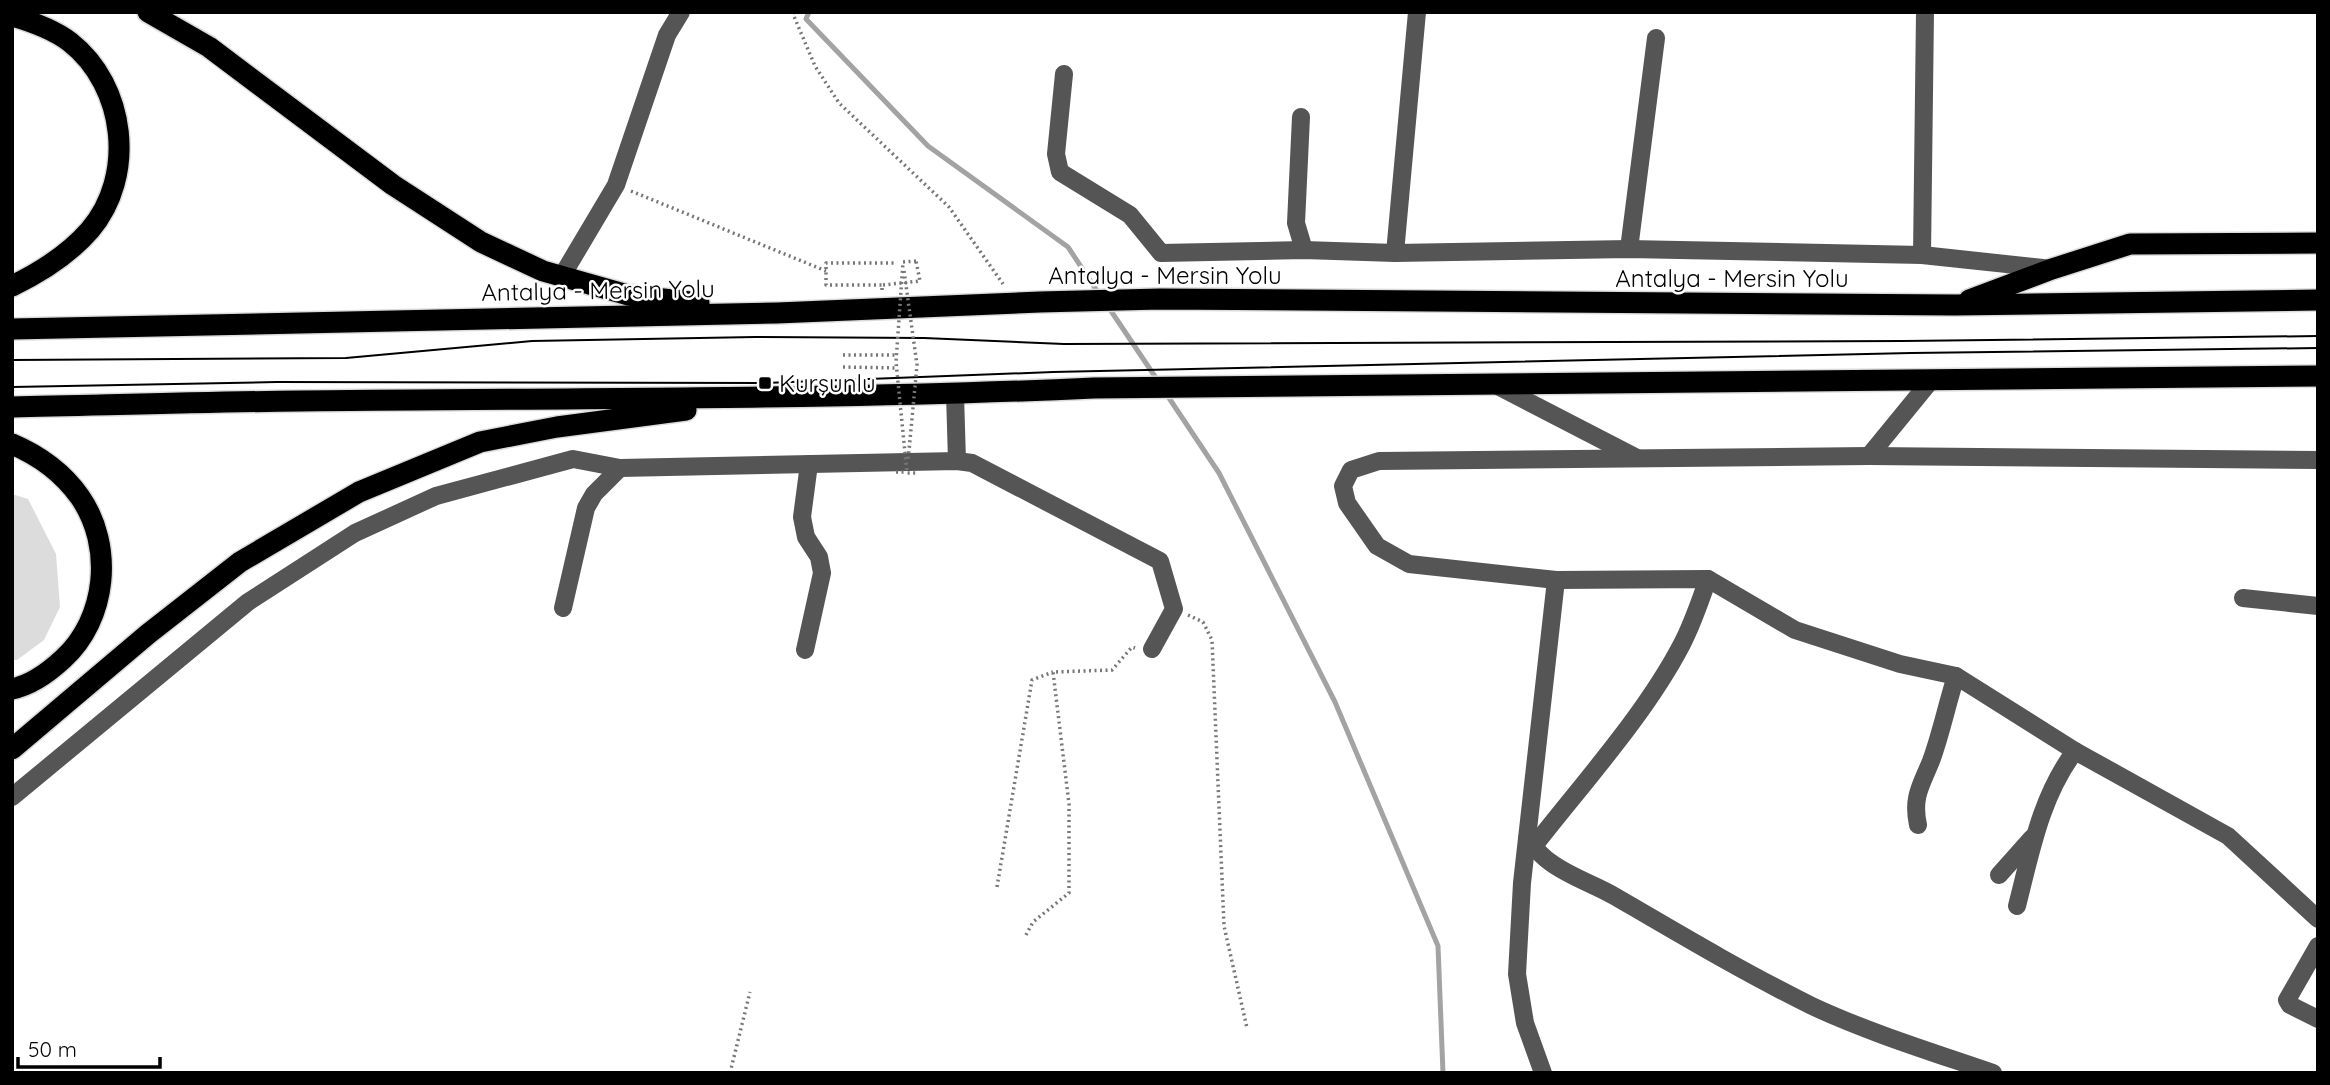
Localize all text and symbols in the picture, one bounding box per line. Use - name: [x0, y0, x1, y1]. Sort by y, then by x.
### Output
- street label: Antalya - Mersin Yolu: [1048, 260, 1282, 290]
- street label: Antalya - Mersin Yolu: [1615, 263, 1849, 293]
- street label: Antalya - Mersin Yolu: [481, 273, 715, 307]
- place label: Kurşunlu: [779, 368, 876, 398]
- marker: Kurşunlu: [757, 375, 773, 391]
- scale bar: [18, 1026, 159, 1070]
- text: 50 m: [28, 1036, 77, 1062]

